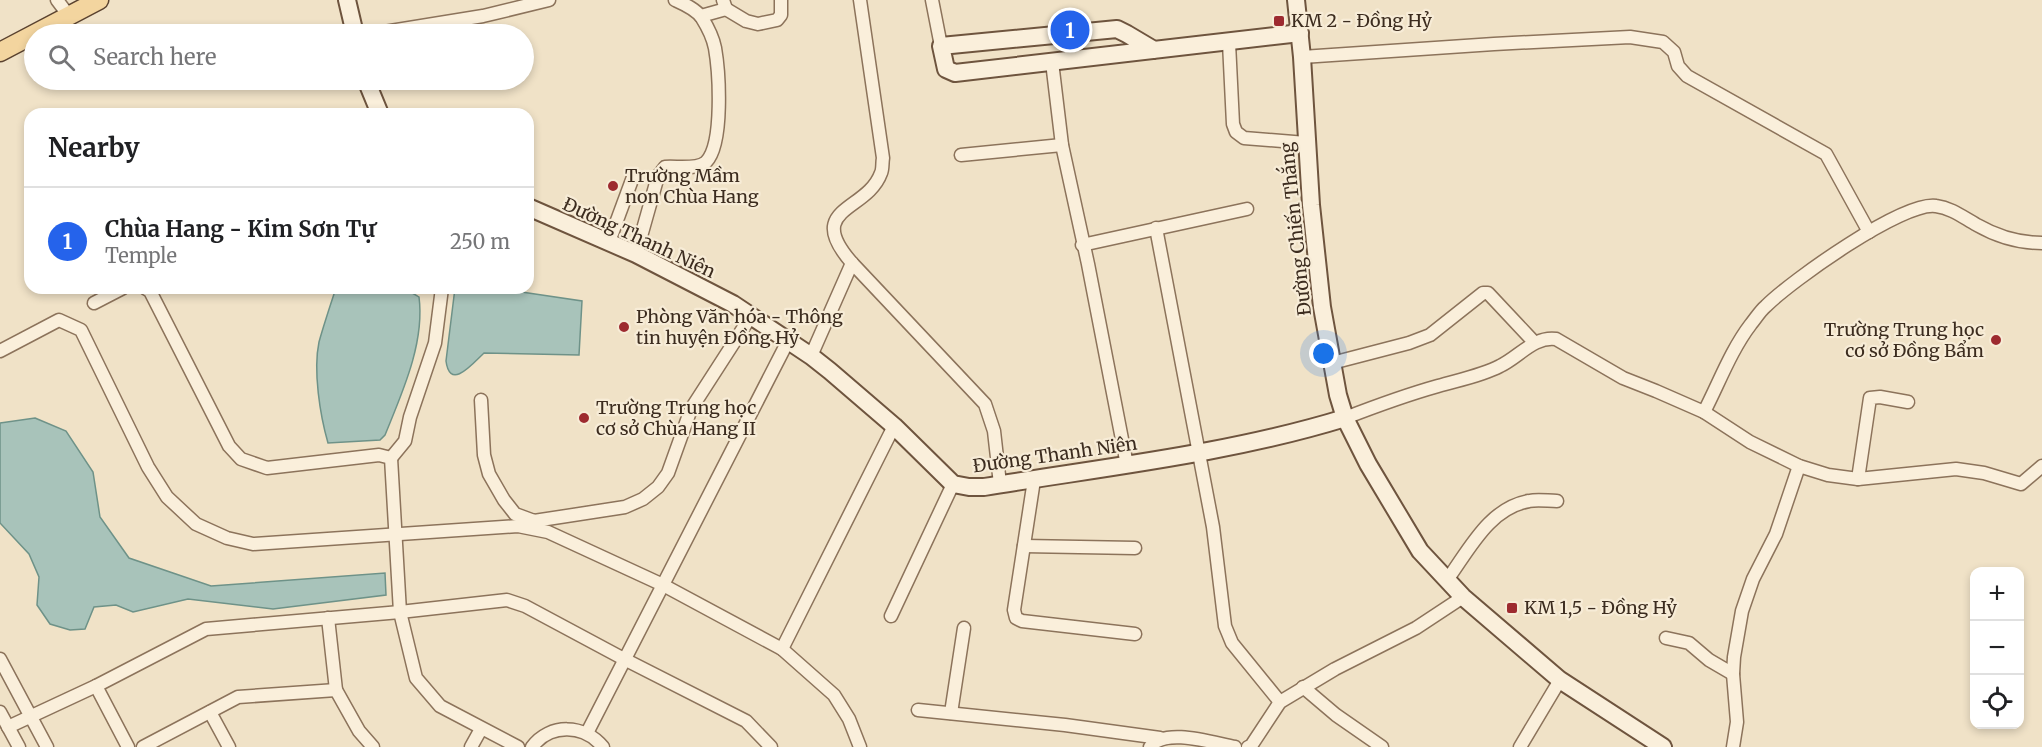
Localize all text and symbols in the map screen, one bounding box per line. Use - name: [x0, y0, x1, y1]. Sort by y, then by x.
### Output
- pin: 1: [1050, 8, 1090, 52]
- place label: KM 2 - Đồng Hỷ: [1291, 9, 1432, 32]
- marker: KM 2 - Đồng Hỷ: [1272, 14, 1286, 28]
- search box: [24, 24, 534, 90]
- icon: search: [45, 41, 78, 74]
- text: Search here: [93, 43, 216, 71]
- text: Nearby: [48, 131, 140, 164]
- street label: Đường Chiến Thắng: [1273, 141, 1316, 317]
- place label: Trường Mầm non Chùa Hang: [625, 164, 759, 208]
- marker: Trường Mầm non Chùa Hang: [606, 179, 620, 193]
- street label: Đường Thanh Niên: [559, 192, 719, 283]
- text: Chùa Hang - Kim Sơn Tự: [105, 215, 375, 243]
- text: 1: [63, 229, 72, 254]
- text: 250 m: [450, 229, 510, 254]
- text: Temple: [105, 243, 177, 268]
- place label: Phòng Văn hóa - Thông tin huyện Đồng Hỷ: [636, 305, 843, 349]
- place label: Trường Trung học cơ sở Đồng Bẩm: [1824, 318, 1984, 362]
- marker: Phòng Văn hóa - Thông tin huyện Đồng Hỷ: [617, 320, 631, 334]
- marker: Trường Trung học cơ sở Đồng Bẩm: [1989, 333, 2003, 347]
- your location: [1309, 339, 1338, 368]
- place label: Trường Trung học cơ sở Chùa Hang II: [596, 396, 756, 440]
- marker: Trường Trung học cơ sở Chùa Hang II: [577, 411, 591, 425]
- street label: Đường Thanh Niên: [971, 432, 1139, 477]
- map controls: [1970, 567, 2024, 729]
- button: +: [1970, 567, 2024, 621]
- place label: KM 1,5 - Đồng Hỷ: [1524, 596, 1677, 619]
- marker: KM 1,5 - Đồng Hỷ: [1505, 601, 1519, 615]
- button: −: [1970, 621, 2024, 675]
- button: locate: [1970, 675, 2024, 729]

